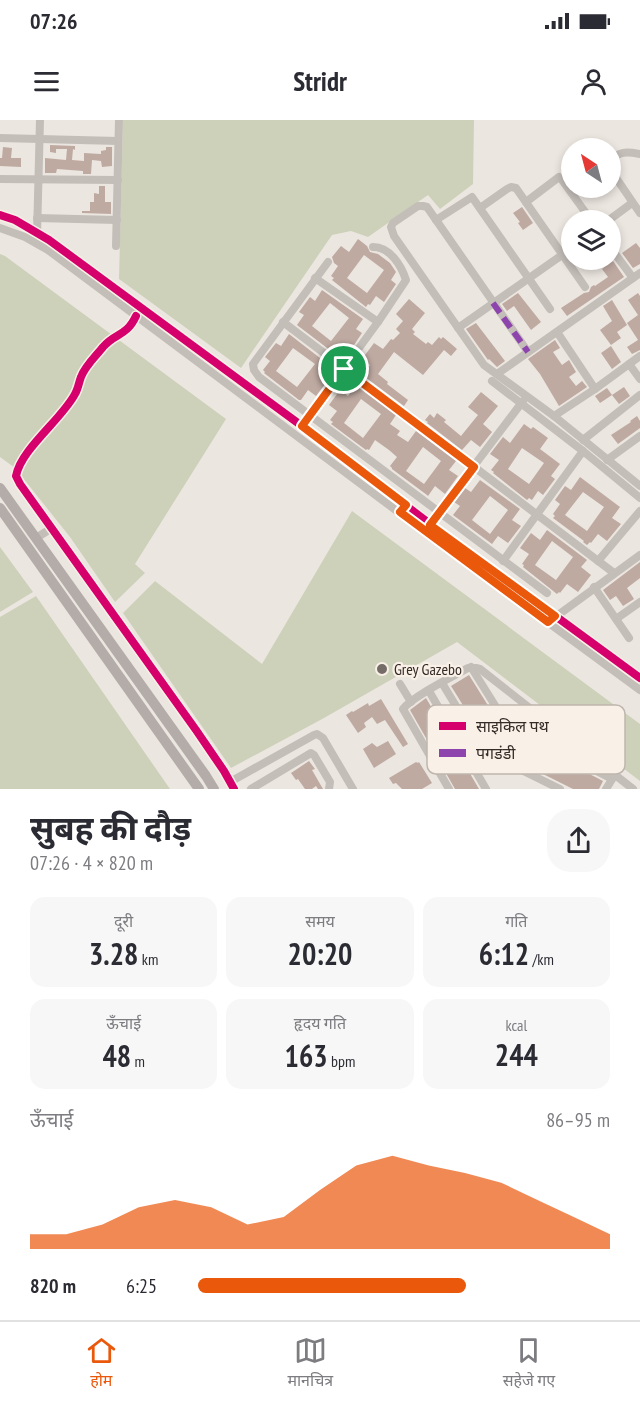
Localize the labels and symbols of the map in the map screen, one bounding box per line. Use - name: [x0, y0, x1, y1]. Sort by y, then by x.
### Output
- north arrow: [561, 138, 621, 198]
- pin: [318, 343, 369, 394]
- place label: Grey Gazebo: [394, 659, 462, 679]
- marker: Grey Gazebo: [375, 662, 389, 676]
- legend: [427, 705, 625, 774]
- text: साइकिल पथ: [476, 716, 550, 736]
- text: पगडंडी: [476, 743, 516, 763]

